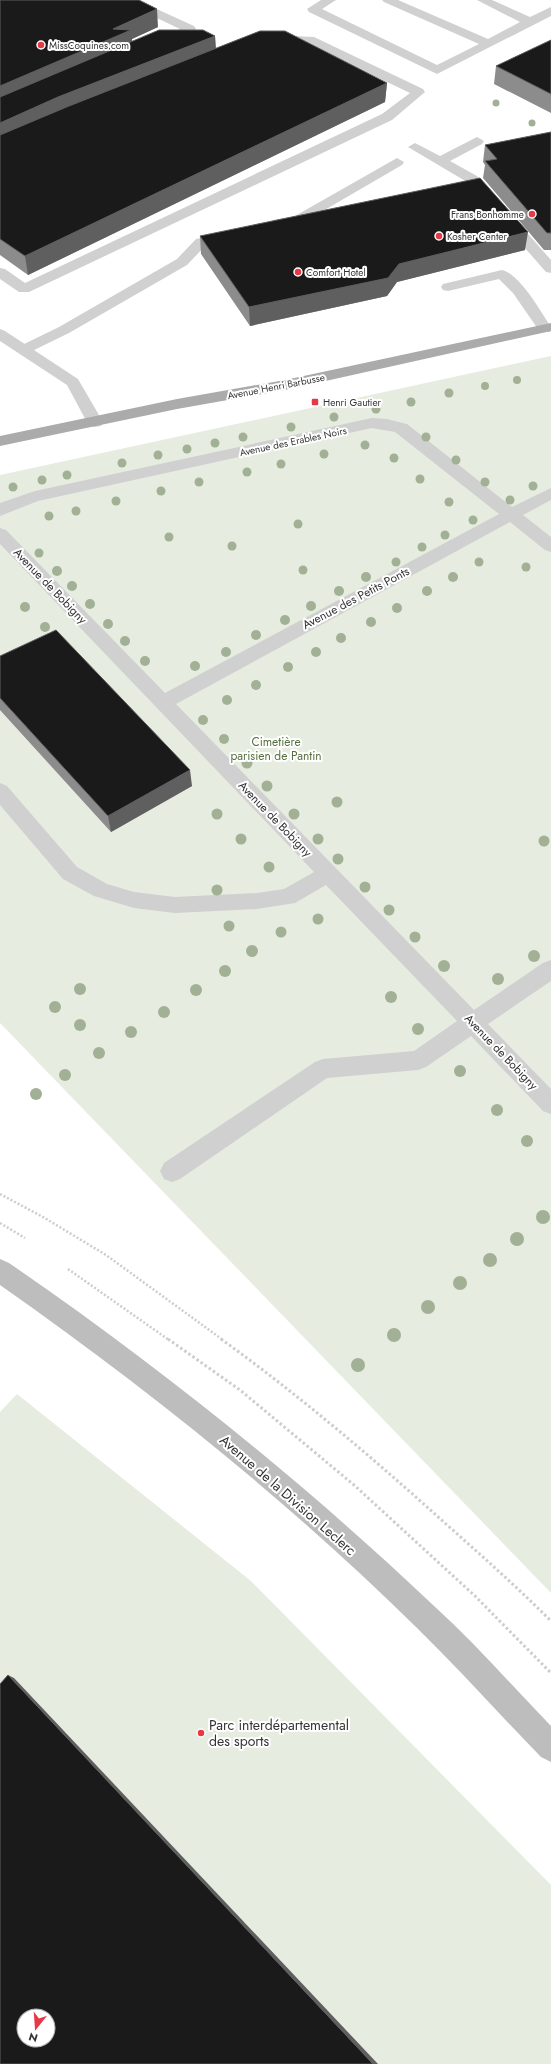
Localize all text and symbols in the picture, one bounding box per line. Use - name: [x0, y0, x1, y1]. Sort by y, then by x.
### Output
- place label: MissCoquines.com: [49, 38, 129, 53]
- marker: MissCoquines.com: [36, 40, 46, 50]
- place label: Frans Bonhomme: [451, 207, 524, 222]
- marker: Frans Bonhomme: [527, 209, 537, 219]
- place label: Kosher Center: [447, 229, 507, 244]
- marker: Kosher Center: [434, 231, 444, 241]
- place label: Comfort Hotel: [306, 265, 366, 280]
- marker: Comfort Hotel: [293, 267, 303, 277]
- street label: Avenue Henri Barbusse: [226, 370, 326, 403]
- place label: Henri Gautier: [323, 395, 382, 410]
- marker: Henri Gautier: [310, 397, 320, 407]
- street label: Avenue des Erables Noirs: [238, 423, 348, 460]
- street label: Avenue de Bobigny: [9, 544, 91, 628]
- street label: Avenue des Petits Ponts: [299, 562, 413, 634]
- park label: Cimetière parisien de Pantin: [230, 733, 322, 765]
- street label: Avenue de Bobigny: [234, 777, 316, 861]
- street label: Avenue de Bobigny: [460, 1010, 542, 1094]
- street label: Avenue de la Division Leclerc: [216, 1430, 360, 1560]
- place label: Parc interdépartemental des sports: [209, 1715, 349, 1751]
- marker: Parc interdépartemental des sports: [196, 1728, 206, 1738]
- north arrow: [16, 2008, 56, 2048]
- text: N: [27, 2029, 40, 2046]

